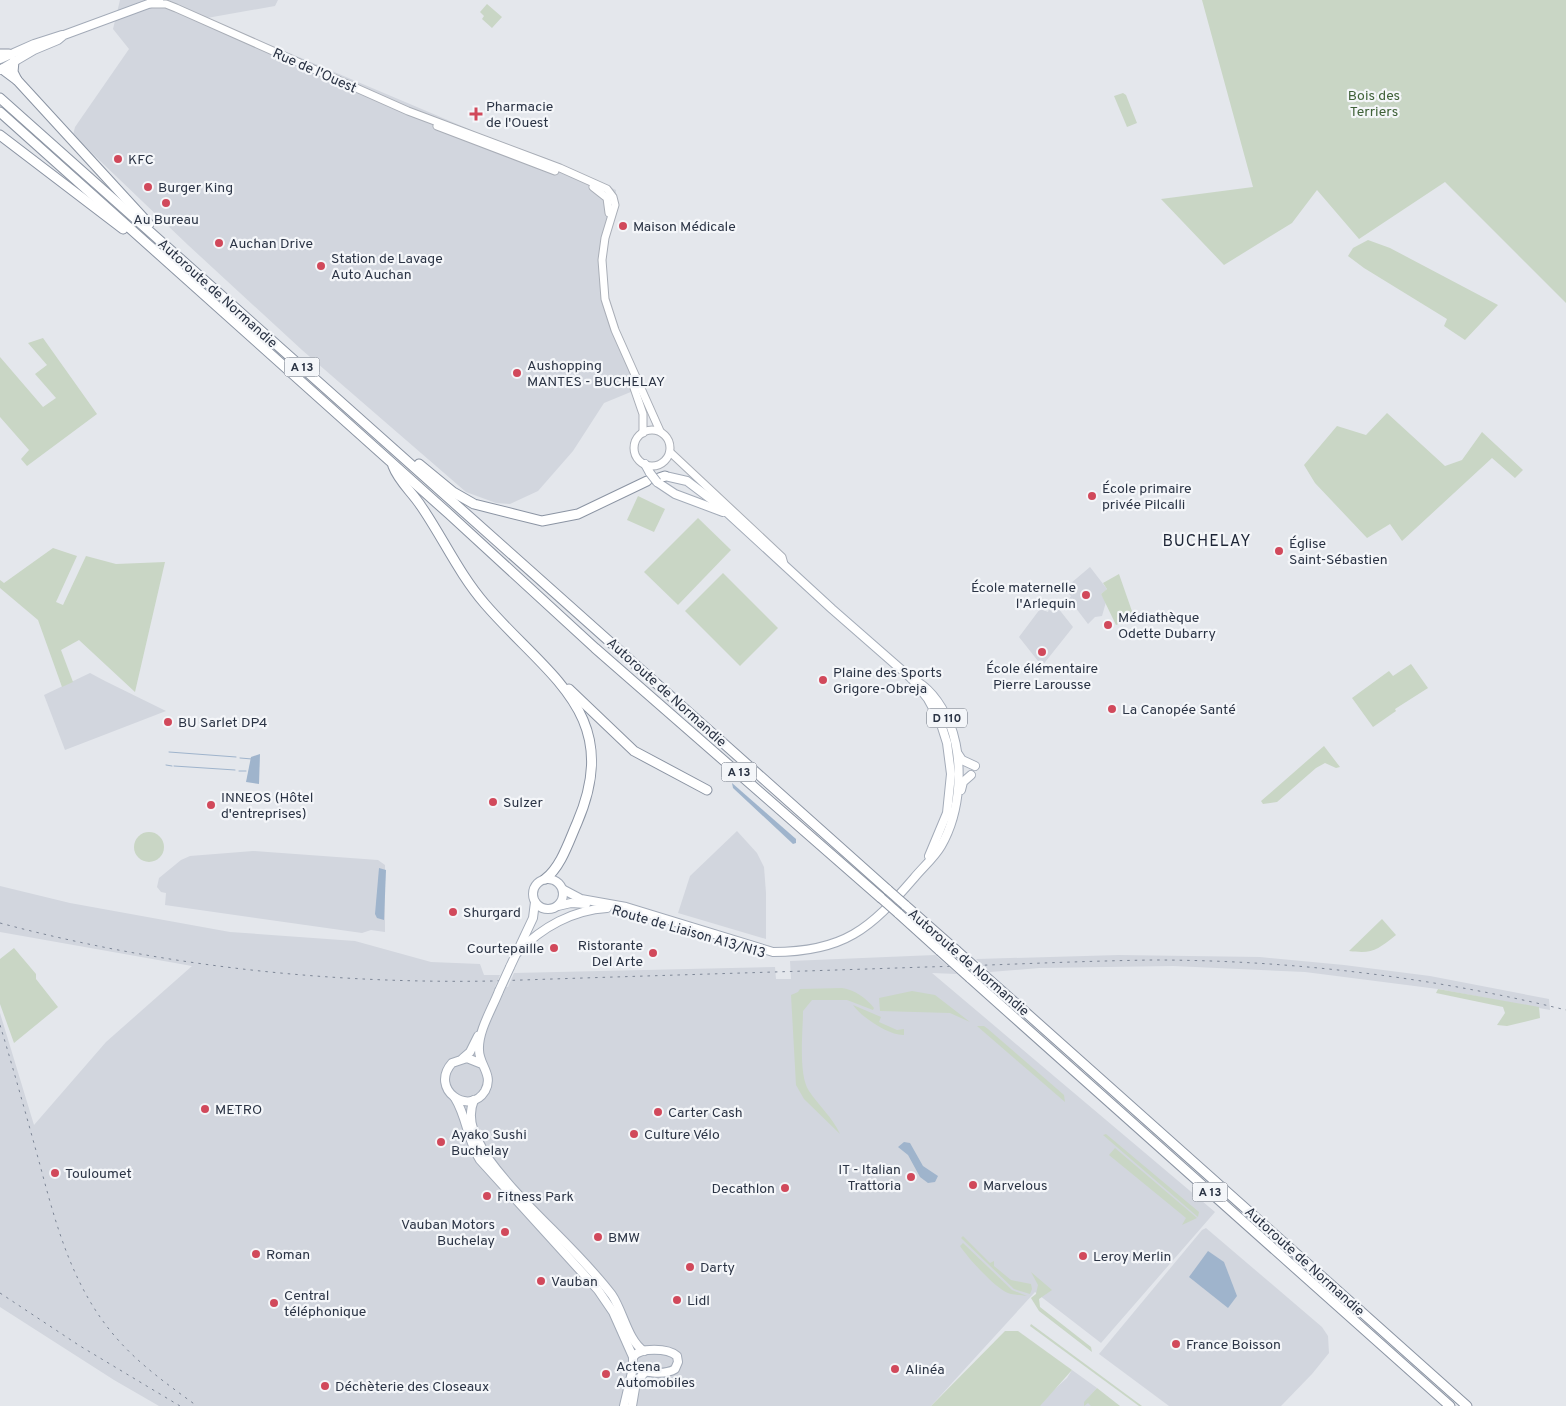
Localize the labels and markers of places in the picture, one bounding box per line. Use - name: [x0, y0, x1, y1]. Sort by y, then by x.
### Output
- place label: Pharmacie de l'Ouest: [486, 99, 553, 132]
- marker: Pharmacie de l'Ouest: [470, 108, 482, 120]
- place label: KFC: [128, 152, 154, 169]
- marker: KFC: [112, 153, 124, 165]
- place label: Burger King: [158, 180, 233, 197]
- marker: Burger King: [142, 181, 154, 193]
- marker: Au Bureau: [160, 197, 172, 209]
- place label: Au Bureau: [133, 212, 199, 229]
- place label: Maison Médicale: [633, 219, 736, 236]
- marker: Maison Médicale: [617, 220, 629, 232]
- place label: Auchan Drive: [229, 236, 313, 253]
- marker: Auchan Drive: [213, 237, 225, 249]
- place label: Station de Lavage Auto Auchan: [331, 251, 443, 284]
- marker: Station de Lavage Auto Auchan: [315, 260, 327, 272]
- place label: Aushopping MANTES - BUCHELAY: [527, 358, 665, 391]
- marker: Aushopping MANTES - BUCHELAY: [511, 367, 523, 379]
- place label: École primaire privée Pilcalli: [1102, 480, 1192, 514]
- marker: École primaire privée Pilcalli: [1086, 490, 1098, 502]
- place label: Église Saint-Sébastien: [1289, 535, 1388, 569]
- marker: Église Saint-Sébastien: [1273, 545, 1285, 557]
- place label: École maternelle l'Arlequin: [971, 579, 1076, 613]
- marker: École maternelle l'Arlequin: [1080, 589, 1092, 601]
- place label: Médiathèque Odette Dubarry: [1118, 610, 1216, 643]
- marker: Médiathèque Odette Dubarry: [1102, 619, 1114, 631]
- marker: École élémentaire Pierre Larousse: [1036, 646, 1048, 658]
- place label: École élémentaire Pierre Larousse: [986, 660, 1098, 694]
- place label: Plaine des Sports Grigore-Obreja: [833, 665, 942, 698]
- marker: Plaine des Sports Grigore-Obreja: [817, 674, 829, 686]
- place label: La Canopée Santé: [1122, 702, 1236, 719]
- marker: La Canopée Santé: [1106, 703, 1118, 715]
- place label: BU Sarlet DP4: [178, 715, 268, 732]
- marker: BU Sarlet DP4: [162, 716, 174, 728]
- place label: INNEOS (Hôtel d'entreprises): [221, 790, 313, 823]
- place label: Sulzer: [503, 795, 544, 812]
- marker: Sulzer: [487, 796, 499, 808]
- marker: INNEOS (Hôtel d'entreprises): [205, 799, 217, 811]
- place label: Shurgard: [463, 905, 521, 922]
- marker: Shurgard: [447, 906, 459, 918]
- place label: Ristorante Del Arte: [578, 938, 643, 971]
- place label: Courtepaille: [467, 941, 544, 958]
- marker: Courtepaille: [548, 942, 560, 954]
- marker: Ristorante Del Arte: [647, 947, 659, 959]
- place label: METRO: [215, 1102, 262, 1119]
- marker: METRO: [199, 1103, 211, 1115]
- place label: Carter Cash: [668, 1105, 743, 1122]
- marker: Carter Cash: [652, 1106, 664, 1118]
- place label: Ayako Sushi Buchelay: [451, 1127, 527, 1160]
- place label: Culture Vélo: [644, 1127, 720, 1144]
- marker: Culture Vélo: [628, 1128, 640, 1140]
- marker: Ayako Sushi Buchelay: [435, 1136, 447, 1148]
- place label: IT - Italian Trattoria: [838, 1162, 901, 1195]
- place label: Touloumet: [65, 1166, 132, 1183]
- marker: Touloumet: [49, 1167, 61, 1179]
- marker: IT - Italian Trattoria: [905, 1171, 917, 1183]
- place label: Marvelous: [983, 1178, 1048, 1195]
- marker: Marvelous: [967, 1179, 979, 1191]
- place label: Decathlon: [712, 1181, 775, 1198]
- marker: Decathlon: [779, 1182, 791, 1194]
- place label: Fitness Park: [497, 1189, 574, 1206]
- marker: Fitness Park: [481, 1190, 493, 1202]
- place label: Vauban Motors Buchelay: [401, 1217, 495, 1250]
- marker: Vauban Motors Buchelay: [499, 1226, 511, 1238]
- place label: BMW: [608, 1230, 640, 1247]
- marker: BMW: [592, 1231, 604, 1243]
- place label: Roman: [266, 1247, 310, 1264]
- marker: Roman: [250, 1248, 262, 1260]
- place label: Leroy Merlin: [1093, 1249, 1171, 1266]
- marker: Leroy Merlin: [1077, 1250, 1089, 1262]
- place label: Darty: [700, 1260, 735, 1277]
- marker: Darty: [684, 1261, 696, 1273]
- place label: Vauban: [551, 1274, 598, 1291]
- marker: Vauban: [535, 1275, 547, 1287]
- place label: Central téléphonique: [284, 1288, 366, 1321]
- place label: Lidl: [687, 1293, 710, 1310]
- marker: Lidl: [671, 1294, 683, 1306]
- marker: Central téléphonique: [268, 1297, 280, 1309]
- place label: France Boisson: [1186, 1337, 1281, 1354]
- marker: France Boisson: [1170, 1338, 1182, 1350]
- place label: Actena Automobiles: [616, 1359, 695, 1392]
- place label: Alinéa: [905, 1362, 945, 1379]
- marker: Alinéa: [889, 1363, 901, 1375]
- marker: Actena Automobiles: [600, 1368, 612, 1380]
- place label: Déchèterie des Closeaux: [335, 1379, 489, 1396]
- marker: Déchèterie des Closeaux: [319, 1380, 331, 1392]

